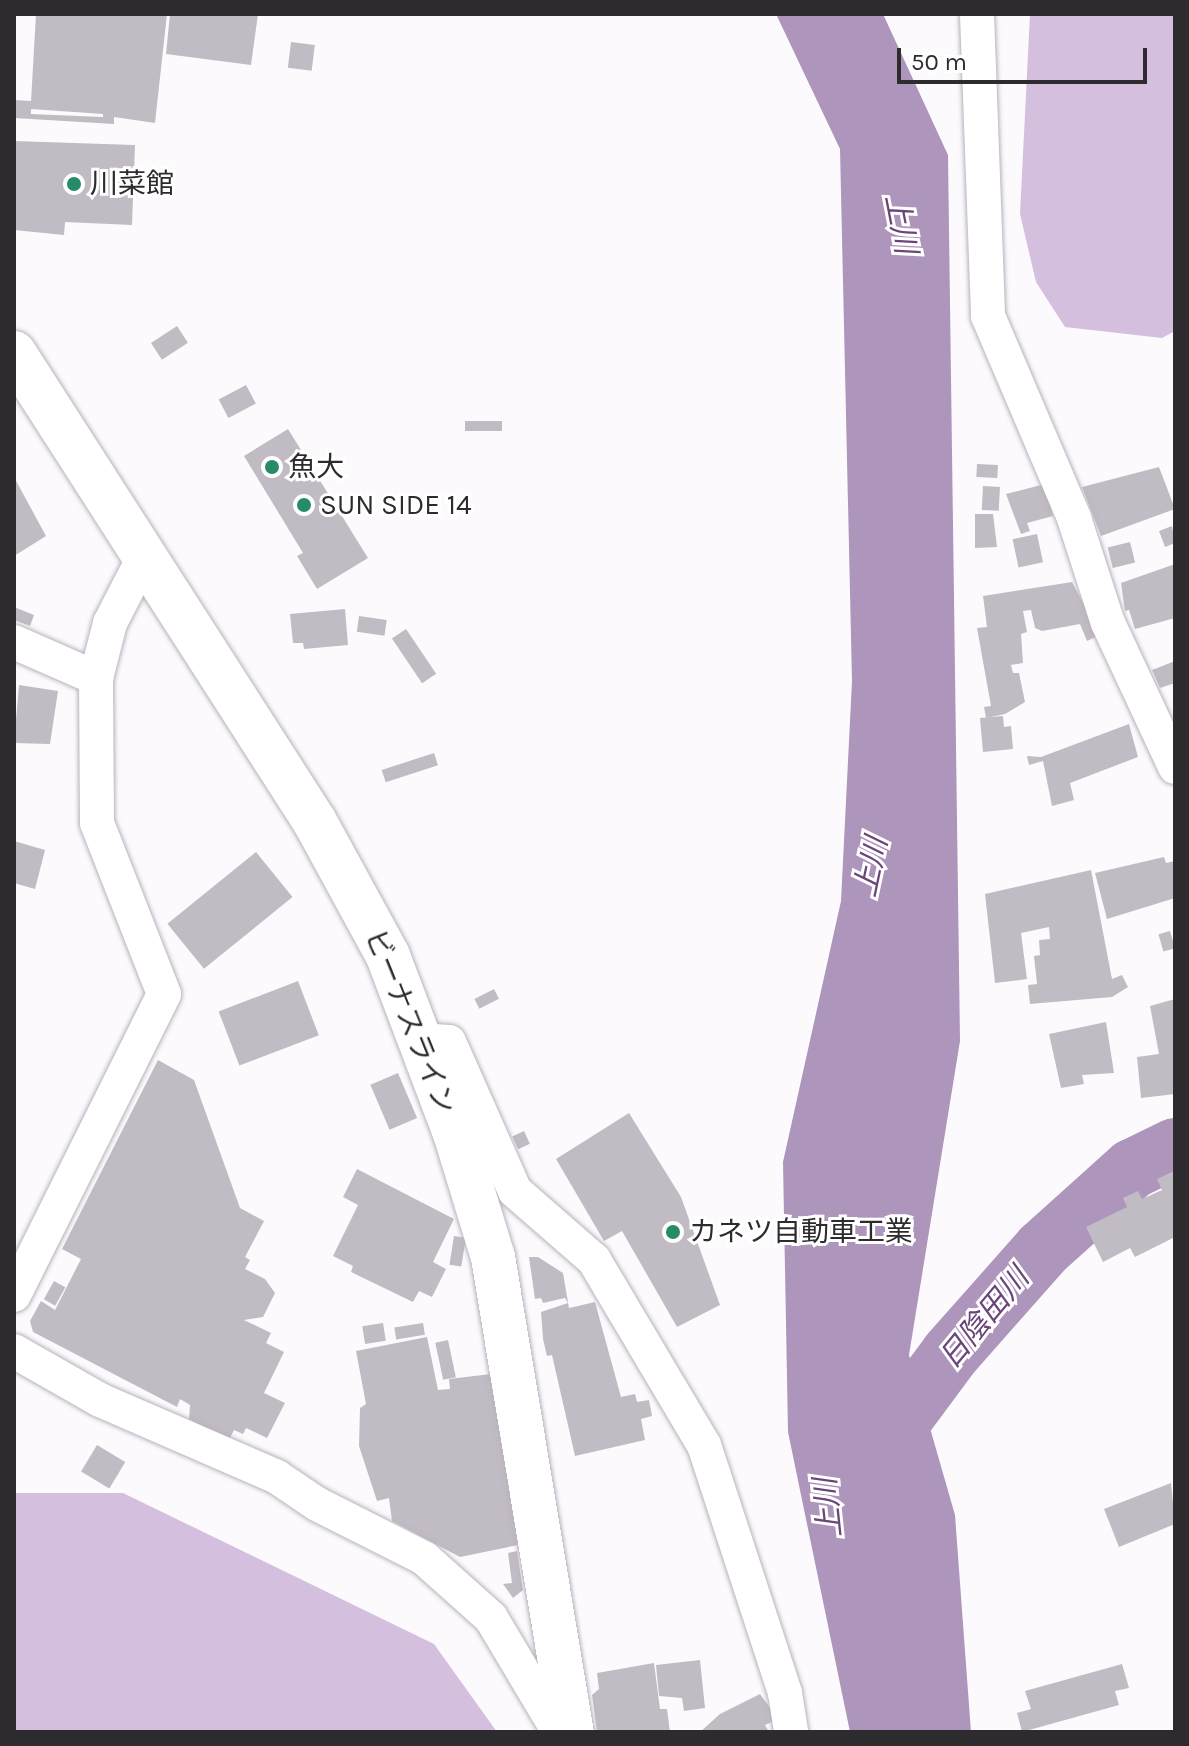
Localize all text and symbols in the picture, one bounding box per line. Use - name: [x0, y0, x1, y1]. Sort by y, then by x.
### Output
- scale bar: [901, 32, 1151, 82]
- text: 50 m: [911, 48, 967, 76]
- place label: 川菜館: [90, 167, 174, 201]
- marker: 川菜館: [65, 175, 83, 193]
- water label: 上川: [878, 191, 924, 257]
- place label: 魚大: [288, 450, 344, 484]
- marker: 魚大: [263, 458, 281, 476]
- place label: SUN SIDE 14: [320, 488, 472, 522]
- marker: SUN SIDE 14: [295, 496, 313, 514]
- water label: 上川: [847, 834, 895, 900]
- street label: ビーナスライン: [358, 925, 462, 1119]
- place label: カネツ自動車工業: [689, 1215, 913, 1249]
- marker: カネツ自動車工業: [664, 1223, 682, 1241]
- water label: 日陰田川: [932, 1260, 1036, 1376]
- water label: 上川: [807, 1476, 849, 1540]

